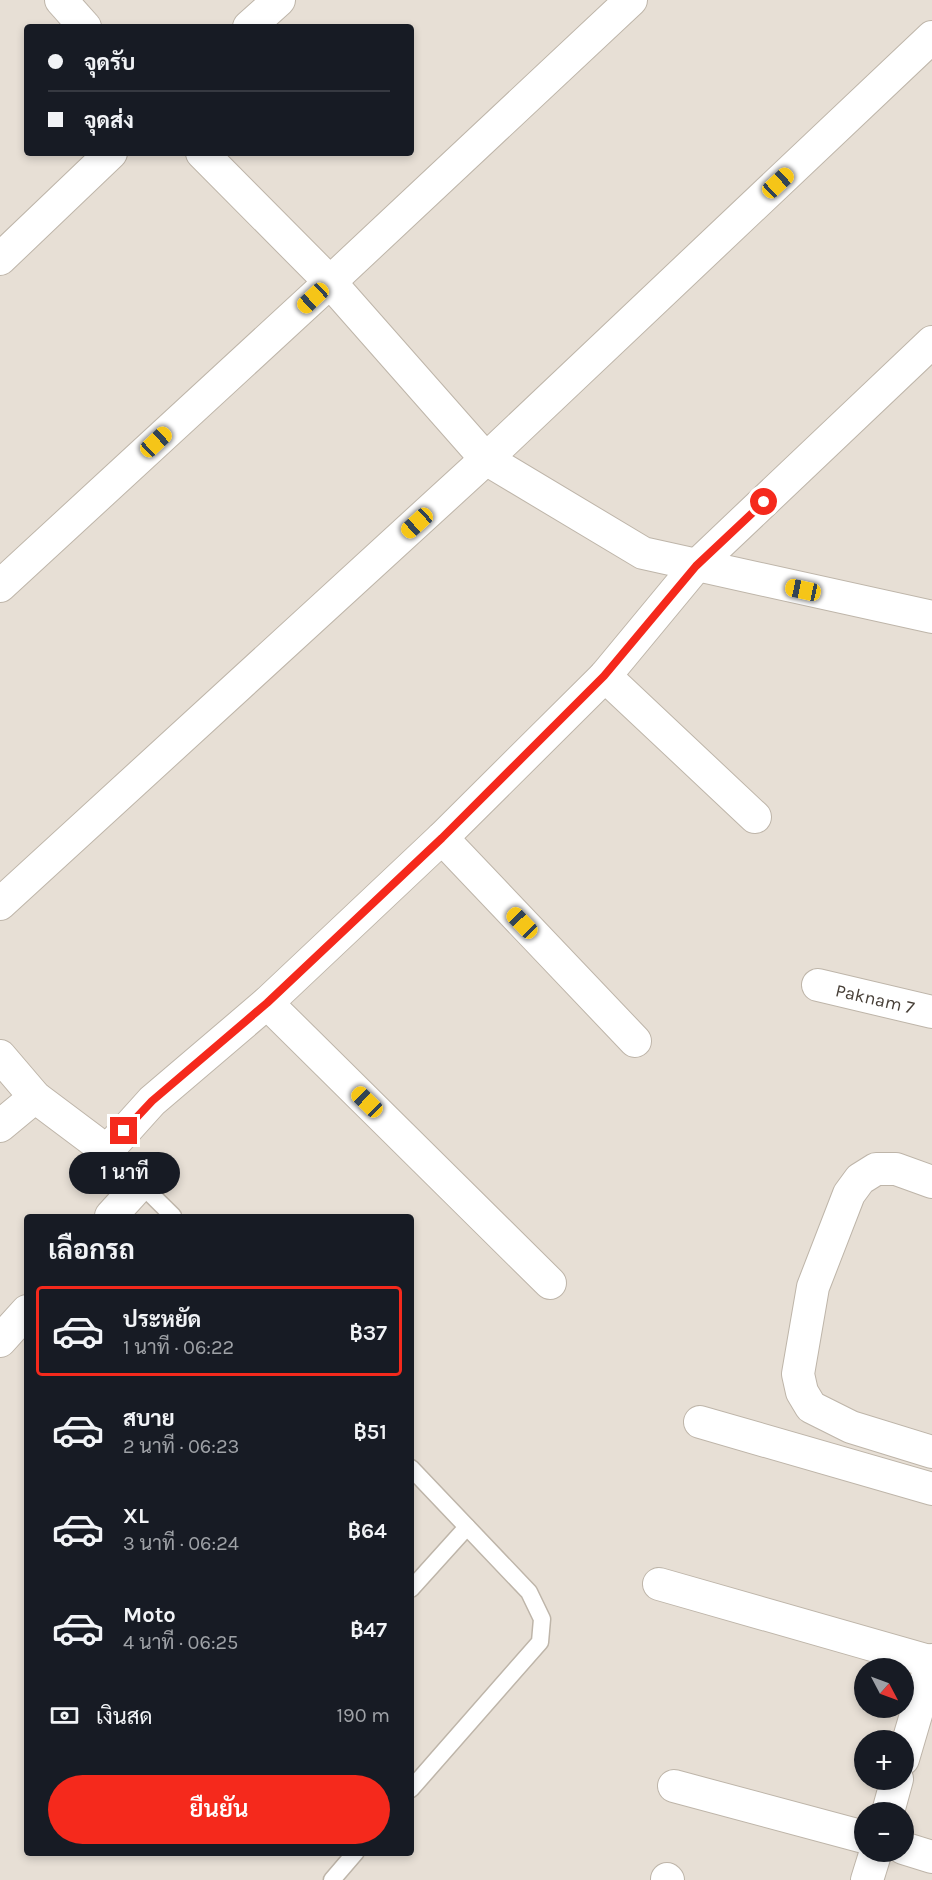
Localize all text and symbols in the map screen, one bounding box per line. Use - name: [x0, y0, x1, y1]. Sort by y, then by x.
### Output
- text: จุดรับ: [84, 50, 135, 76]
- text: จุดส่ง: [84, 108, 134, 134]
- car: [759, 164, 797, 202]
- car: [294, 279, 332, 317]
- car: [137, 423, 175, 461]
- route start: [750, 488, 777, 515]
- car: [398, 504, 436, 542]
- car: [784, 577, 822, 603]
- car: [503, 904, 541, 942]
- street label: Paknam 7: [833, 979, 917, 1019]
- car: [348, 1083, 386, 1121]
- route end: [110, 1117, 137, 1144]
- callout: 1 นาที: [68, 1152, 180, 1194]
- text: 1 นาที: [100, 1161, 149, 1184]
- text: เลือกรถ: [48, 1234, 135, 1266]
- icon: car: [51, 1304, 105, 1358]
- text: ประหยัด: [123, 1307, 201, 1333]
- text: ฿37: [350, 1320, 387, 1346]
- text: 1 นาที · 06:22: [123, 1336, 234, 1359]
- icon: car: [51, 1403, 105, 1457]
- text: สบาย: [123, 1406, 175, 1432]
- text: ฿51: [353, 1419, 387, 1445]
- text: 2 นาที · 06:23: [123, 1435, 239, 1458]
- icon: car: [51, 1502, 105, 1556]
- text: XL: [123, 1503, 149, 1529]
- text: ฿64: [348, 1518, 387, 1544]
- text: 3 นาที · 06:24: [123, 1532, 239, 1555]
- icon: car: [51, 1601, 105, 1655]
- text: Moto: [123, 1602, 176, 1628]
- text: ฿47: [350, 1617, 387, 1643]
- text: 4 นาที · 06:25: [123, 1631, 238, 1654]
- north arrow: [854, 1658, 914, 1718]
- map controls: [854, 1658, 914, 1862]
- icon: cash: [48, 1699, 81, 1732]
- text: เงินสด: [96, 1704, 153, 1730]
- text: 190 m: [336, 1704, 390, 1727]
- button: +: [854, 1730, 914, 1790]
- button: ยืนยัน: [48, 1775, 390, 1844]
- button: −: [854, 1802, 914, 1862]

